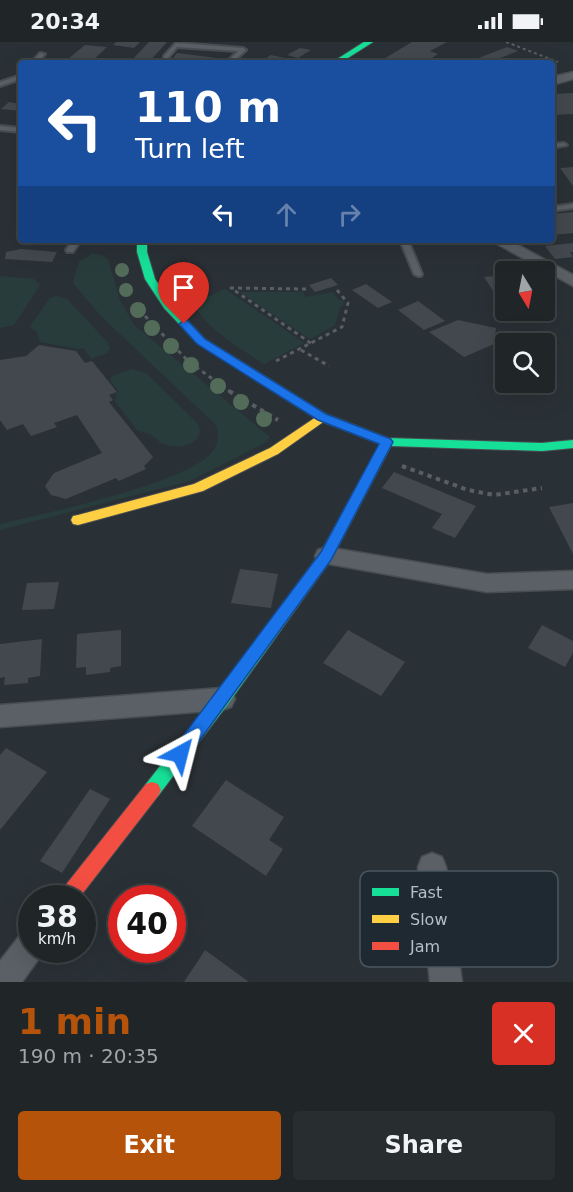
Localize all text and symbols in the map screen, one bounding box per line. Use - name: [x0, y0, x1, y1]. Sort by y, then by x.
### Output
- text: 20:34: [30, 9, 100, 34]
- text: 110 m: [135, 83, 281, 132]
- icon: left: [36, 84, 114, 162]
- text: Turn left: [135, 133, 245, 164]
- icon: left: [207, 198, 240, 231]
- icon: ahead: [270, 198, 303, 231]
- icon: right: [333, 198, 366, 231]
- north arrow: [495, 261, 555, 321]
- map controls: [495, 261, 555, 393]
- pin: [158, 262, 209, 324]
- icon: arrive: [167, 271, 200, 304]
- button: search: [495, 333, 555, 393]
- position arrow: [148, 722, 212, 786]
- legend: [360, 871, 558, 967]
- text: Fast: [410, 883, 442, 902]
- speed limit sign: 40: [108, 885, 186, 963]
- text: 38: [36, 899, 78, 934]
- text: Slow: [410, 910, 447, 929]
- text: km/h: [38, 930, 76, 948]
- text: Jam: [409, 937, 440, 956]
- text: 1 min: [18, 1001, 131, 1042]
- button: close: [492, 1002, 555, 1065]
- text: 190 m · 20:35: [18, 1044, 159, 1068]
- button: Exit: [18, 1111, 281, 1180]
- button: Share: [293, 1111, 555, 1180]

